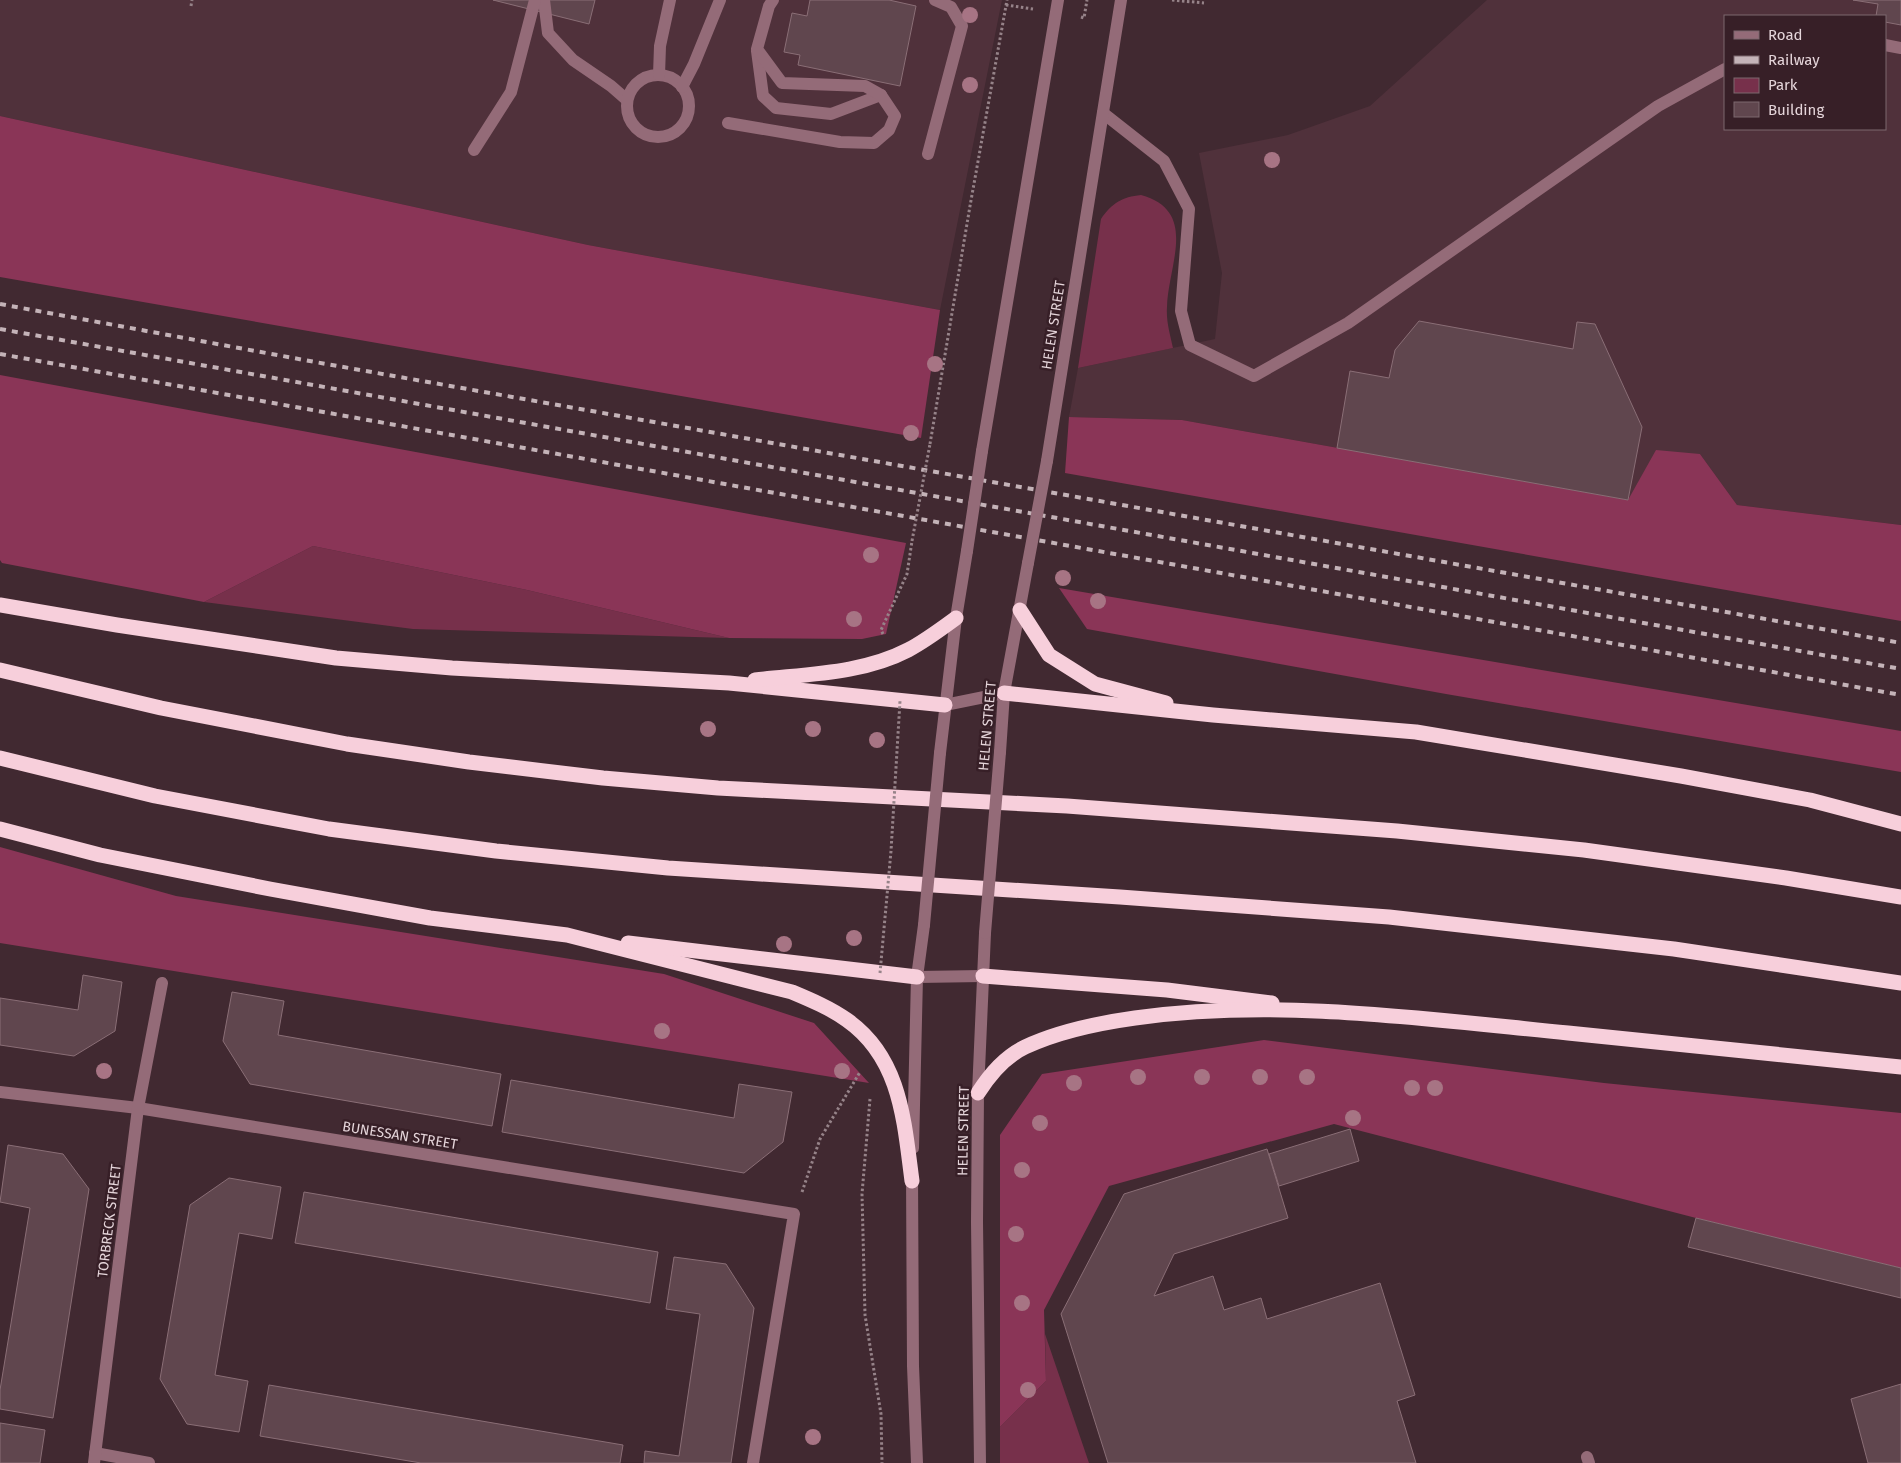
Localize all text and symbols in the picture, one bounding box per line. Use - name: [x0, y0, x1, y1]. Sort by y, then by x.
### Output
- legend: [1724, 15, 1886, 130]
- text: Road: [1768, 26, 1803, 44]
- text: Railway: [1768, 51, 1820, 69]
- text: Park: [1768, 76, 1798, 94]
- text: Building: [1768, 101, 1824, 119]
- street label: HELEN STREET: [1038, 279, 1069, 371]
- street label: HELEN STREET: [975, 680, 1000, 772]
- street label: HELEN STREET: [954, 1085, 973, 1176]
- street label: BUNESSAN STREET: [341, 1118, 459, 1153]
- street label: TORBRECK STREET: [94, 1163, 125, 1279]

